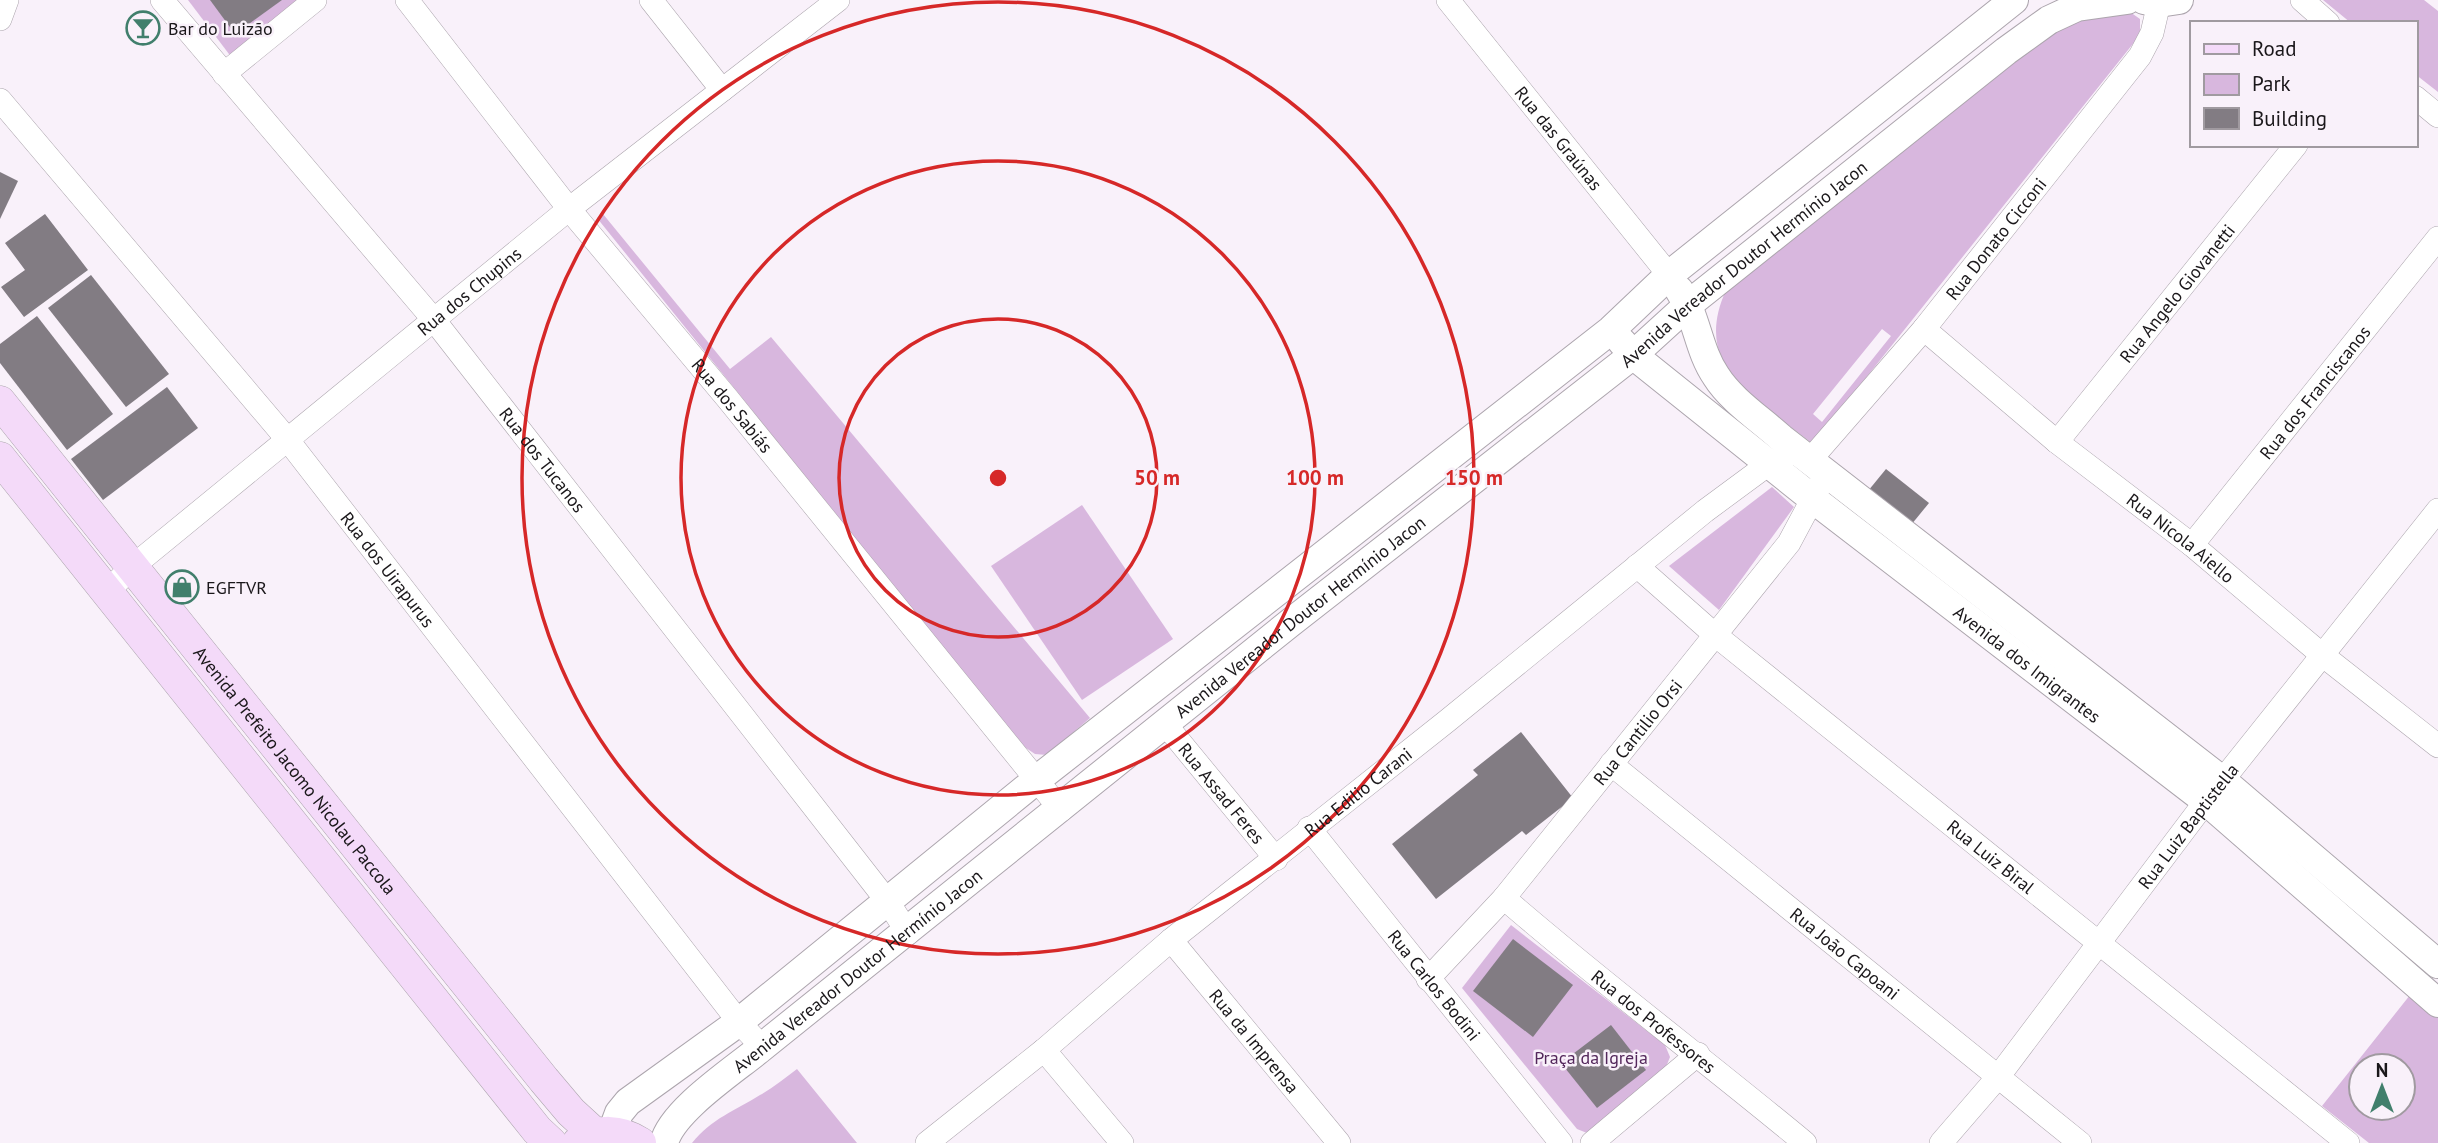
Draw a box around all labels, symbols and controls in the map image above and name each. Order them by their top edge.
bar icon: Bar do Luizão [124,9,162,47]
place label: Bar do Luizão [168,17,273,40]
legend [2190,21,2417,147]
text: Road [2252,35,2296,62]
text: Park [2252,70,2291,97]
street label: Rua das Graúnas [1510,81,1608,195]
text: Building [2252,105,2327,132]
street label: Avenida Vereador Doutor Hermínio Jacon [1616,155,1872,372]
street label: Rua Donato Cicconi [1940,173,2051,304]
street label: Rua Angelo Giovanetti [2114,219,2239,367]
street label: Rua dos Chupins [412,242,526,340]
street label: Rua dos Franciscanos [2254,321,2375,463]
street label: Rua dos Sabiás [687,353,778,457]
street label: Rua dos Tucanos [495,402,591,517]
text: 50 m [1134,464,1180,491]
text: 100 m [1286,464,1344,491]
text: 150 m [1445,464,1503,491]
centre of rings [986,466,1010,490]
street label: Rua Nicola Aiello [2122,488,2239,588]
street label: Rua dos Uirapurus [336,507,440,632]
street label: Avenida Vereador Doutor Hermínio Jacon [1170,510,1430,723]
shop icon: EGFTVR [163,568,201,606]
place label: EGFTVR [206,576,267,599]
street label: Avenida dos Imigrantes [1949,600,2106,728]
street label: Avenida Prefeito Jacomo Nicolau Paccola [189,641,402,899]
street label: Rua Cantilio Orsi [1588,674,1687,789]
street label: Rua Assad Feres [1174,738,1270,848]
street label: Rua Edilio Carani [1299,742,1416,842]
street label: Rua Luiz Baptistella [2133,758,2243,893]
street label: Rua Luiz Biral [1943,814,2040,899]
street label: Avenida Vereador Doutor Hermínio Jacon [728,864,986,1077]
street label: Rua João Capoani [1786,902,1905,1004]
street label: Rua Carlos Bodini [1383,925,1486,1045]
street label: Rua dos Professores [1587,964,1721,1078]
street label: Rua da Imprensa [1205,984,1304,1098]
park label: Praça da Igreja [1534,1046,1648,1069]
north arrow [2347,1052,2417,1122]
text: N [2376,1058,2388,1082]

